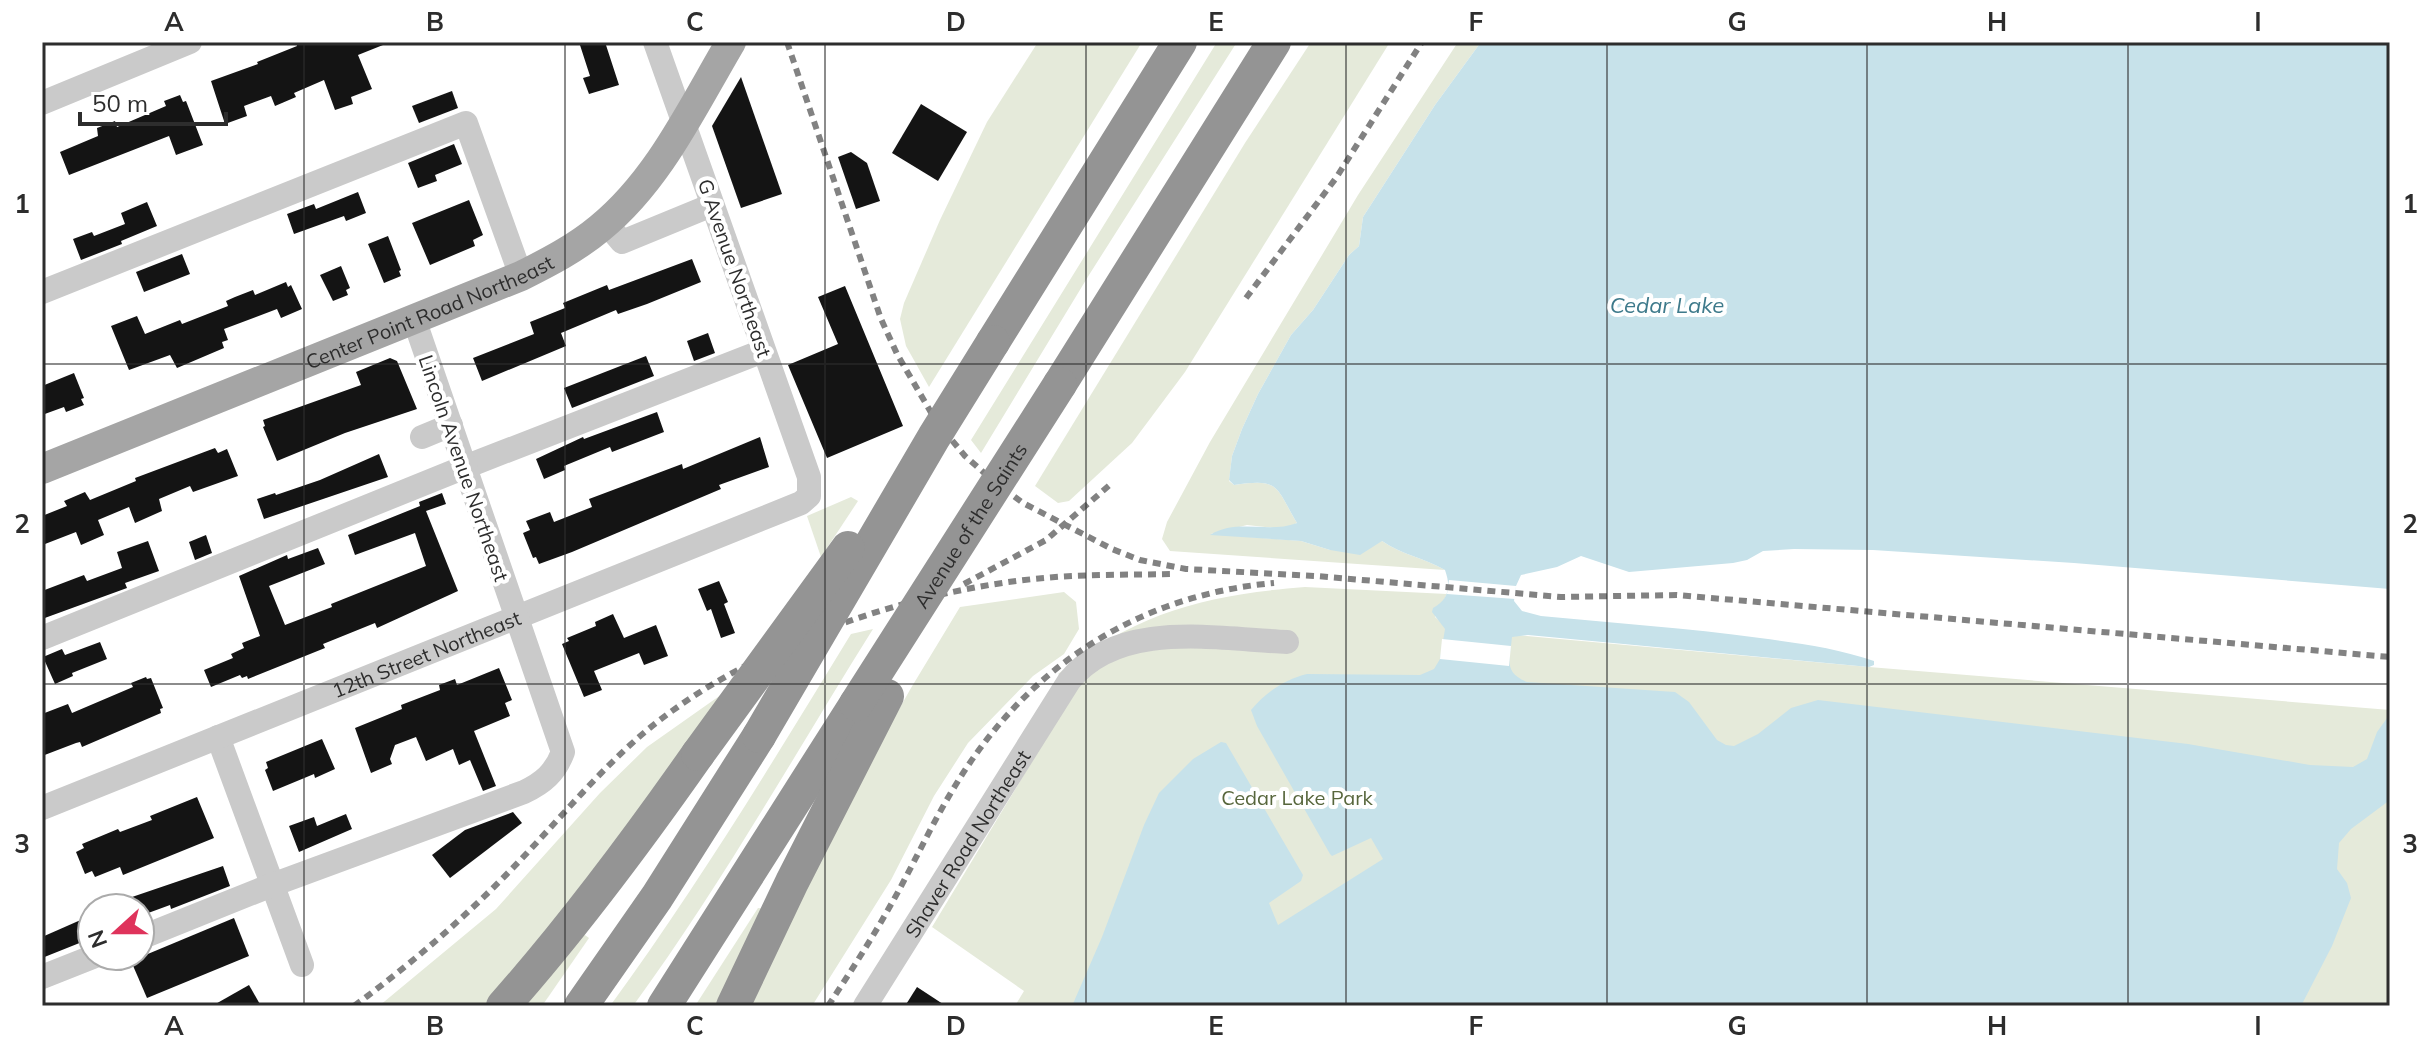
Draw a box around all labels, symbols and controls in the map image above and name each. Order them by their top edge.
text: A [164,5,184,38]
text: B [426,5,444,38]
text: C [686,5,704,38]
text: D [946,5,966,38]
text: E [1208,5,1224,38]
text: F [1469,5,1484,38]
text: G [1727,5,1747,38]
text: H [1987,5,2007,38]
text: I [2254,5,2262,38]
scale bar [80,76,226,126]
text: 50 m [92,88,148,118]
street label: G Avenue Northeast [693,175,777,361]
text: 1 [14,187,30,220]
text: 1 [2402,187,2418,220]
street label: Center Point Road Northeast [302,249,558,374]
water label: Cedar Lake [1610,291,1724,319]
street label: Lincoln Avenue Northeast [413,352,515,584]
street label: Avenue of the Saints [908,438,1032,612]
text: 2 [14,507,30,540]
text: 2 [2402,507,2418,540]
street label: 12th Street Northeast [328,605,524,703]
street label: Shaver Road Northeast [899,745,1035,942]
park label: Cedar Lake Park [1221,785,1373,810]
text: 3 [14,827,30,860]
text: 3 [2402,827,2418,860]
north arrow [76,892,156,972]
text: N [81,926,113,952]
text: A [164,1009,184,1042]
text: B [426,1009,444,1042]
text: C [686,1009,704,1042]
text: D [946,1009,966,1042]
text: E [1208,1009,1224,1042]
text: F [1469,1009,1484,1042]
text: G [1727,1009,1747,1042]
text: H [1987,1009,2007,1042]
text: I [2254,1009,2262,1042]

